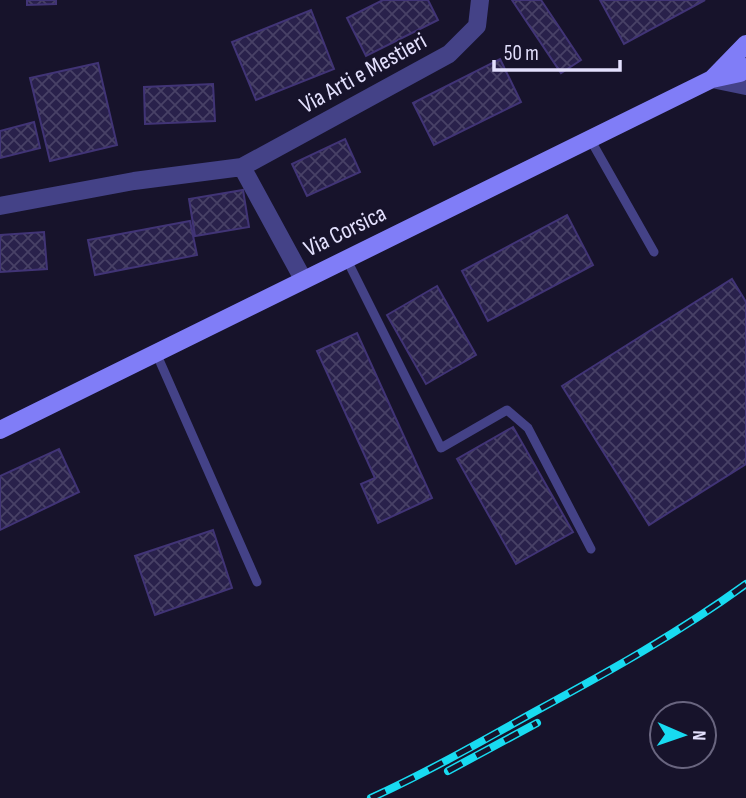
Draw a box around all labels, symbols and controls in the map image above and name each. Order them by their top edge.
street label: Via Arti e Mestieri [294,26,432,120]
scale bar [494,28,620,72]
text: 50 m [504,41,539,66]
street label: Via Corsica [299,199,391,263]
north arrow [648,700,718,770]
text: N [687,730,710,741]

